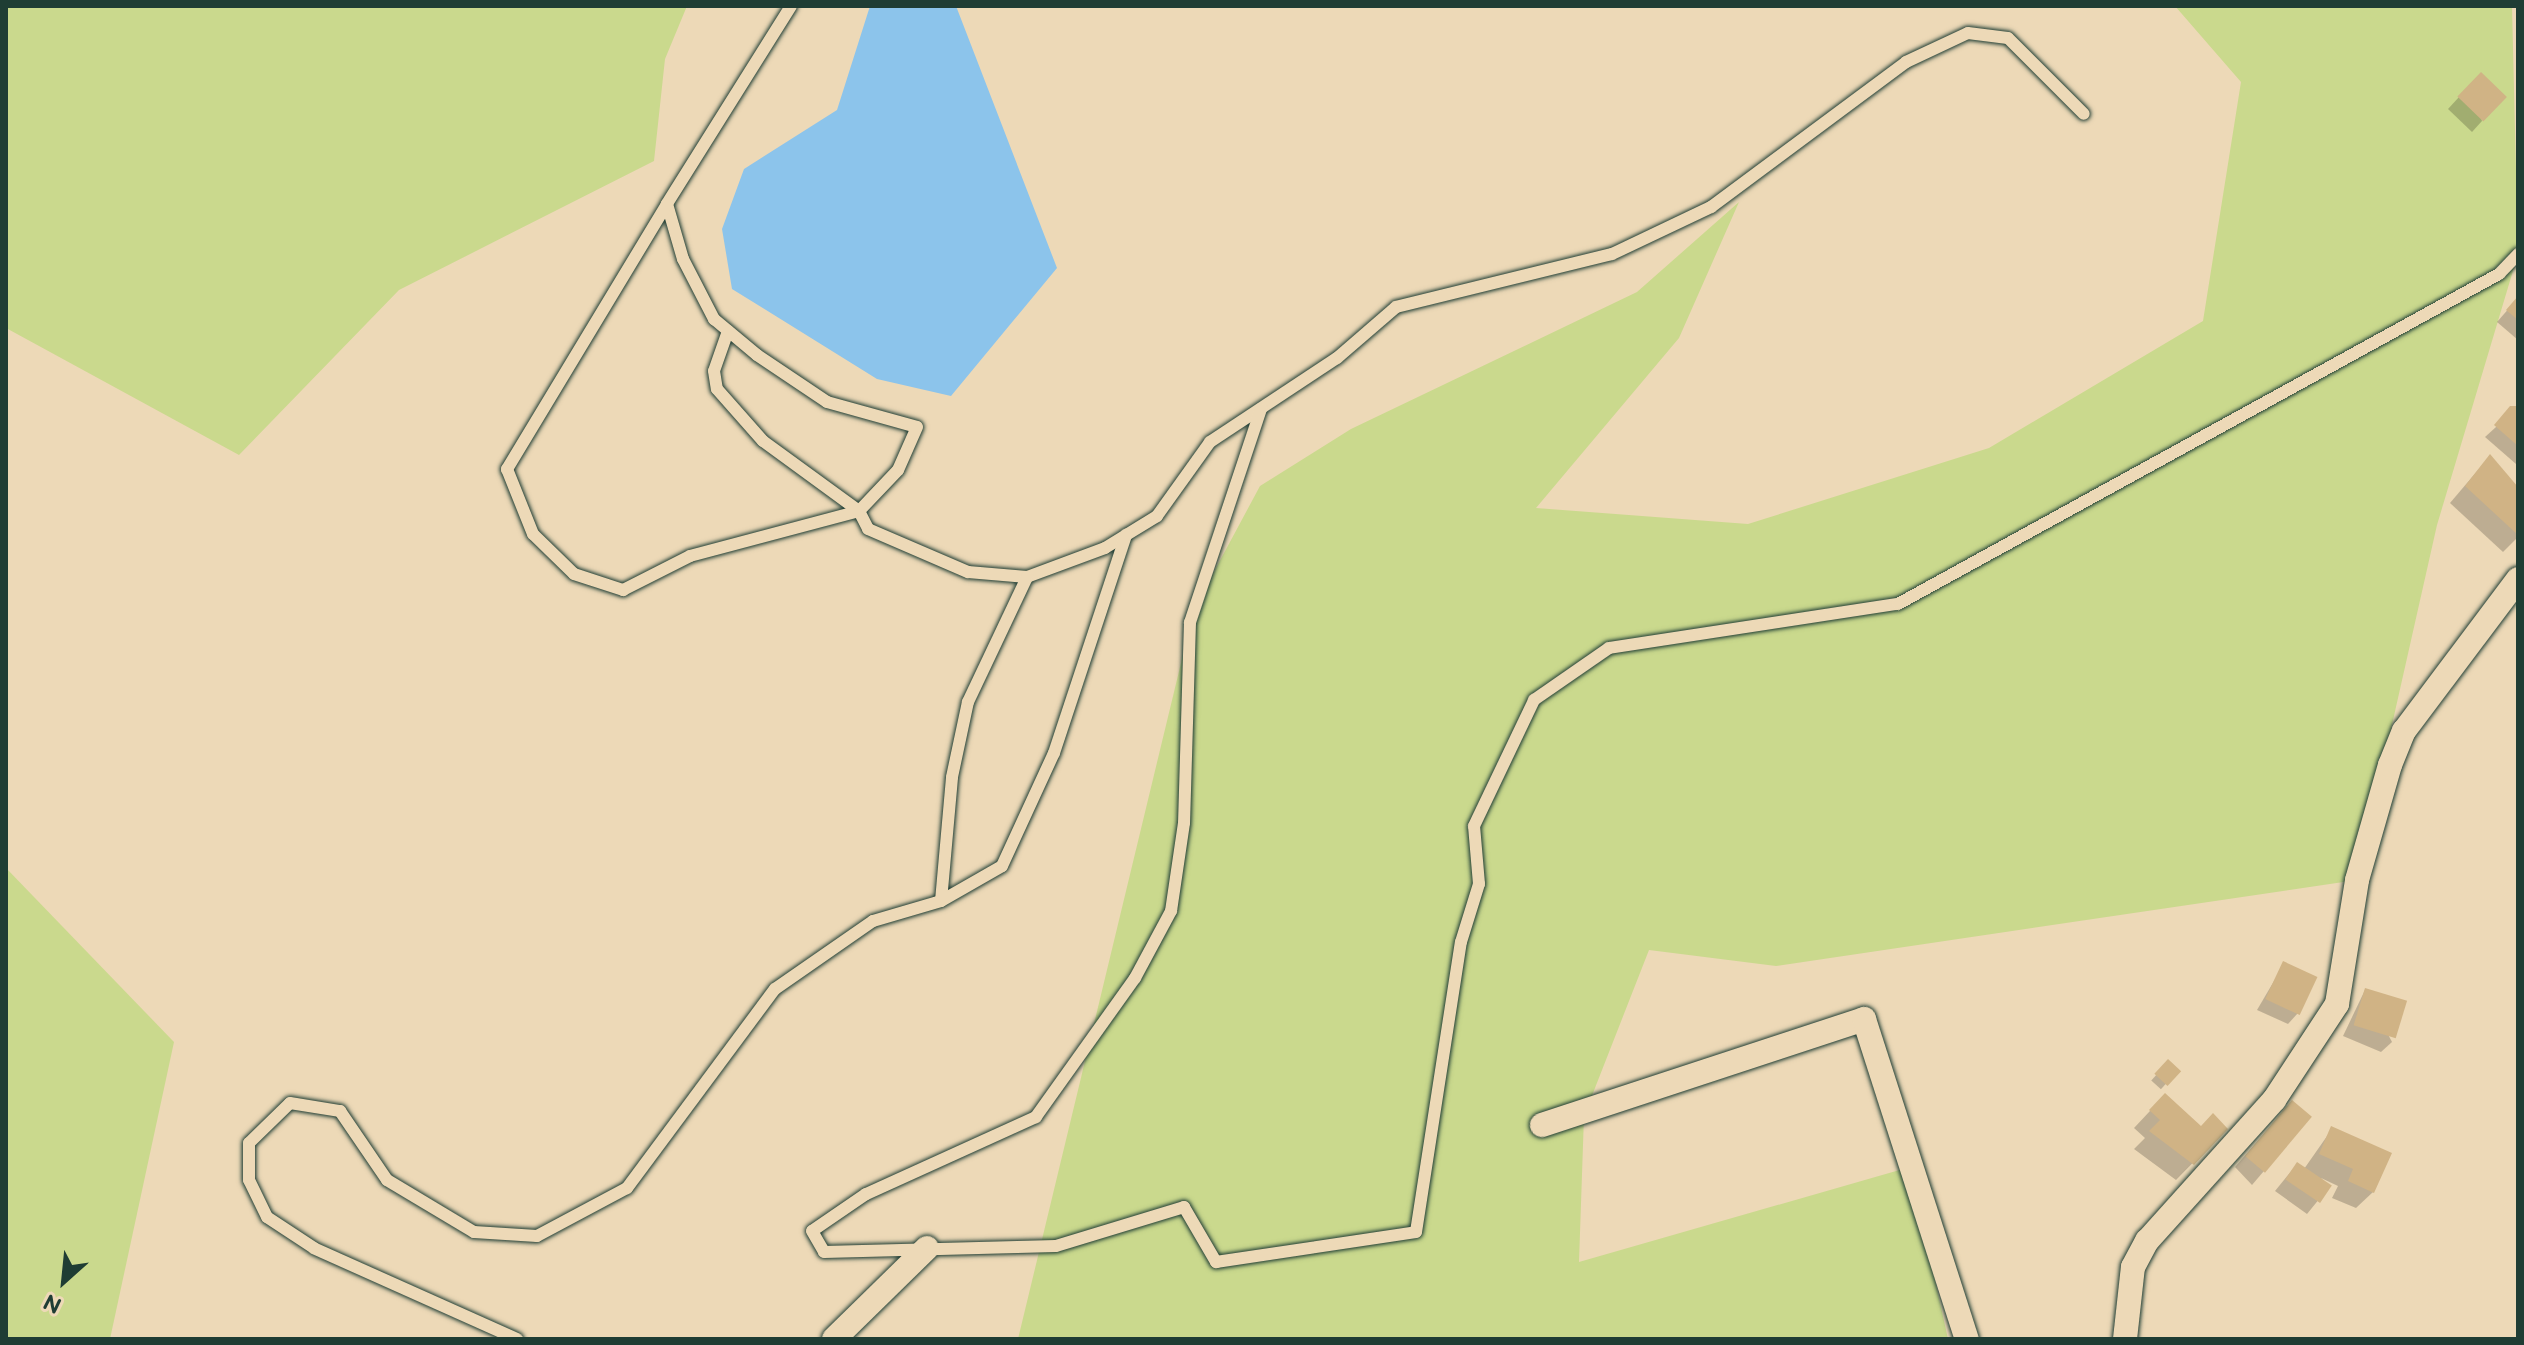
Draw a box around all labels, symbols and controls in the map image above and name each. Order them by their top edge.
north arrow [24,1241,104,1321]
text: N [39,1287,66,1319]

